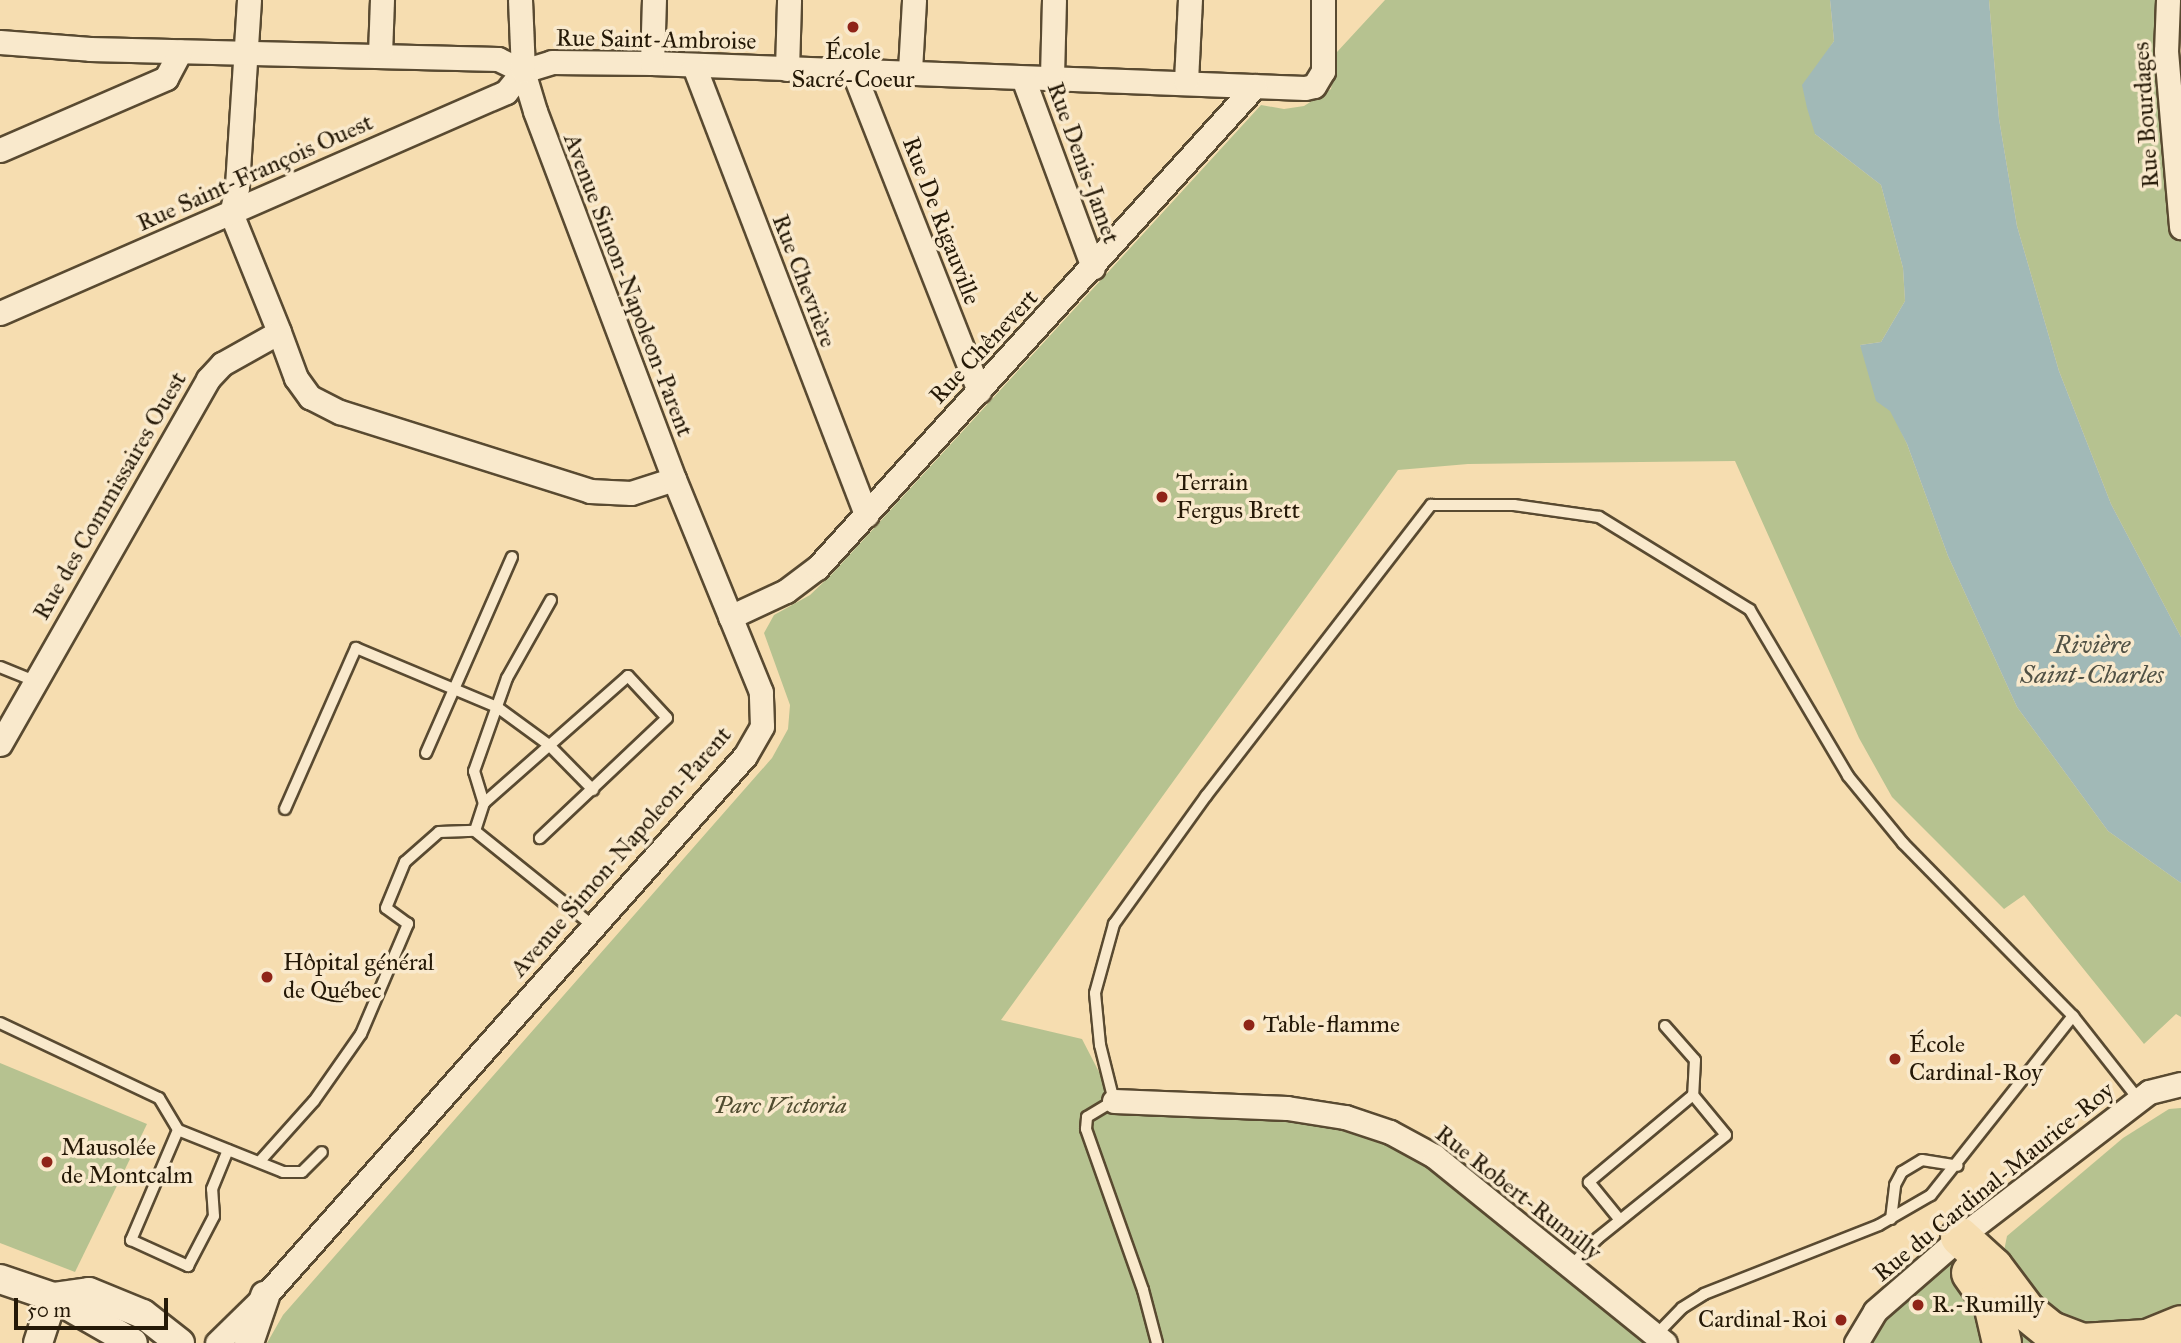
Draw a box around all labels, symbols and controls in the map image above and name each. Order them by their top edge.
marker: École Sacré-Coeur [845,19,861,35]
street label: Rue Saint-Ambroise [555,24,757,56]
place label: École Sacré-Coeur [791,38,915,94]
street label: Rue Bourdages [2127,41,2165,189]
street label: Rue Denis-Jamet [1040,78,1126,248]
street label: Rue Saint-François Ouest [133,108,377,238]
street label: Avenue Simon-Napoleon-Parent [557,129,699,441]
street label: Rue De Rigauville [896,133,986,309]
street label: Rue Chevrière [765,210,843,352]
street label: Rue Chênevert [924,284,1044,410]
street label: Rue des Commissaires Ouest [27,367,193,625]
place label: Terrain Fergus Brett [1176,469,1300,525]
marker: Terrain Fergus Brett [1154,489,1170,505]
water label: Rivière Saint-Charles [2020,629,2164,690]
street label: Avenue Simon-Napoleon-Parent [504,721,738,983]
place label: Hôpital général de Québec [283,949,434,1005]
marker: Hôpital général de Québec [257,967,277,987]
place label: Table-flamme [1263,1011,1400,1039]
marker: Table-flamme [1241,1017,1257,1033]
place label: École Cardinal-Roy [1909,1031,2042,1087]
marker: École Cardinal-Roy [1887,1051,1903,1067]
street label: Rue du Cardinal-Maurice-Roy [1868,1076,2120,1288]
park label: Parc Victoria [713,1092,847,1120]
street label: Rue Robert-Rumilly [1429,1119,1607,1267]
place label: Mausolée de Montcalm [61,1134,193,1190]
marker: Mausolée de Montcalm [39,1154,55,1170]
scale bar [18,1284,172,1328]
place label: R.-Rumilly [1932,1291,2044,1319]
text: 50 m [27,1297,71,1323]
marker: R.-Rumilly [1910,1297,1926,1313]
place label: Cardinal-Roi [1698,1306,1827,1334]
marker: Cardinal-Roi [1833,1312,1849,1328]

